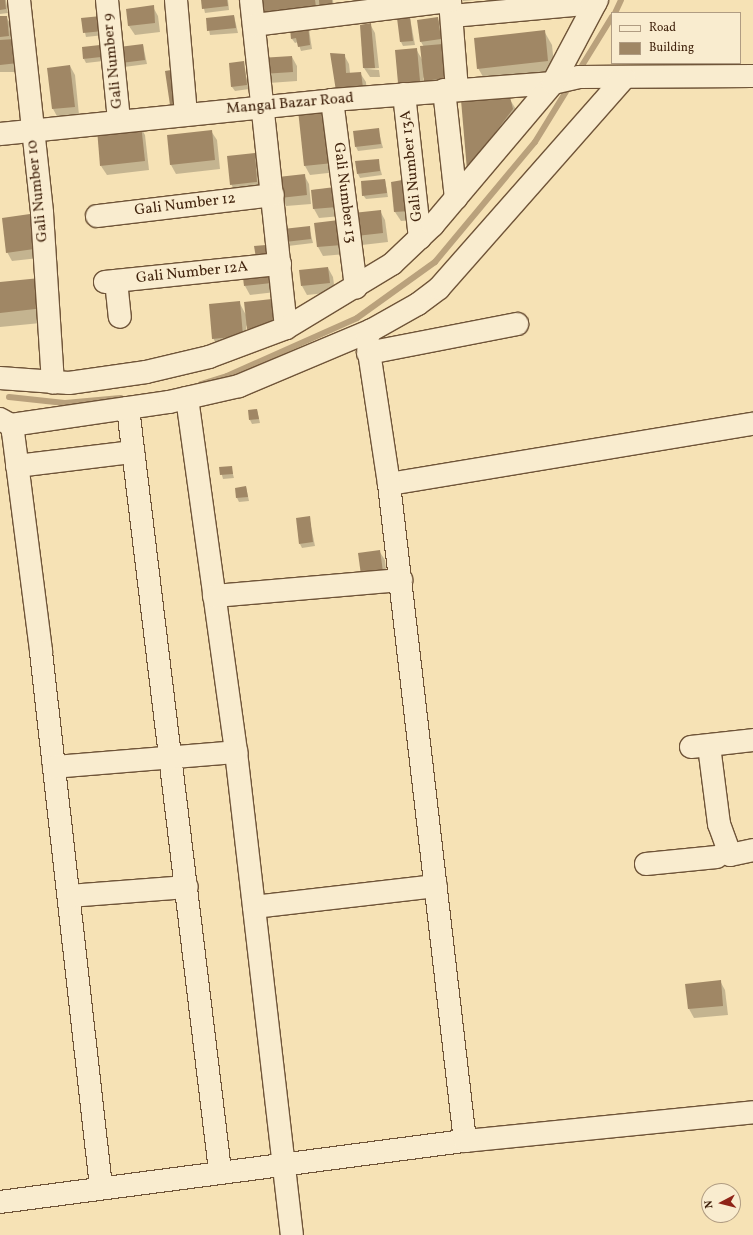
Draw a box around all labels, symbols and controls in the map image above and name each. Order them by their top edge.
street label: Gali Number 9 [99,12,127,110]
legend [611,12,741,64]
text: Road [649,20,676,36]
text: Building [649,40,694,56]
street label: Mangal Bazar Road [225,89,355,119]
street label: Gali Number 13A [397,109,427,223]
street label: Gali Number 10 [24,139,52,243]
street label: Gali Number 13 [329,142,359,244]
street label: Gali Number 12 [133,190,237,220]
street label: Gali Number 12A [135,258,249,288]
north arrow [701,1183,741,1223]
text: N [702,1200,718,1209]

